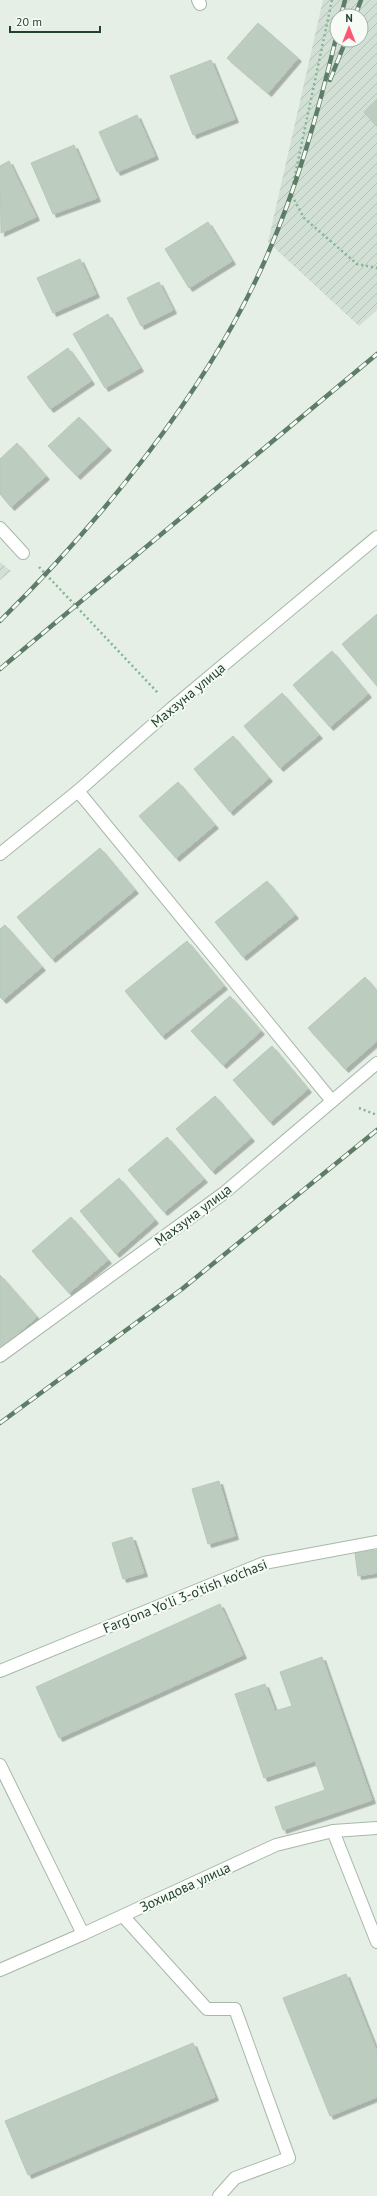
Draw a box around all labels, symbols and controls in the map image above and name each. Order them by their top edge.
scale bar [10,8,100,34]
north arrow [329,8,369,48]
text: N [345,11,353,25]
text: 20 m [16,14,42,29]
street label: Махзуна улица [147,659,229,731]
street label: Махзуна улица [151,1180,235,1250]
street label: Farg'ona Yo'li 3-o'tish ko'chasi [100,1555,270,1637]
street label: Зохидова улица [137,1858,233,1916]

